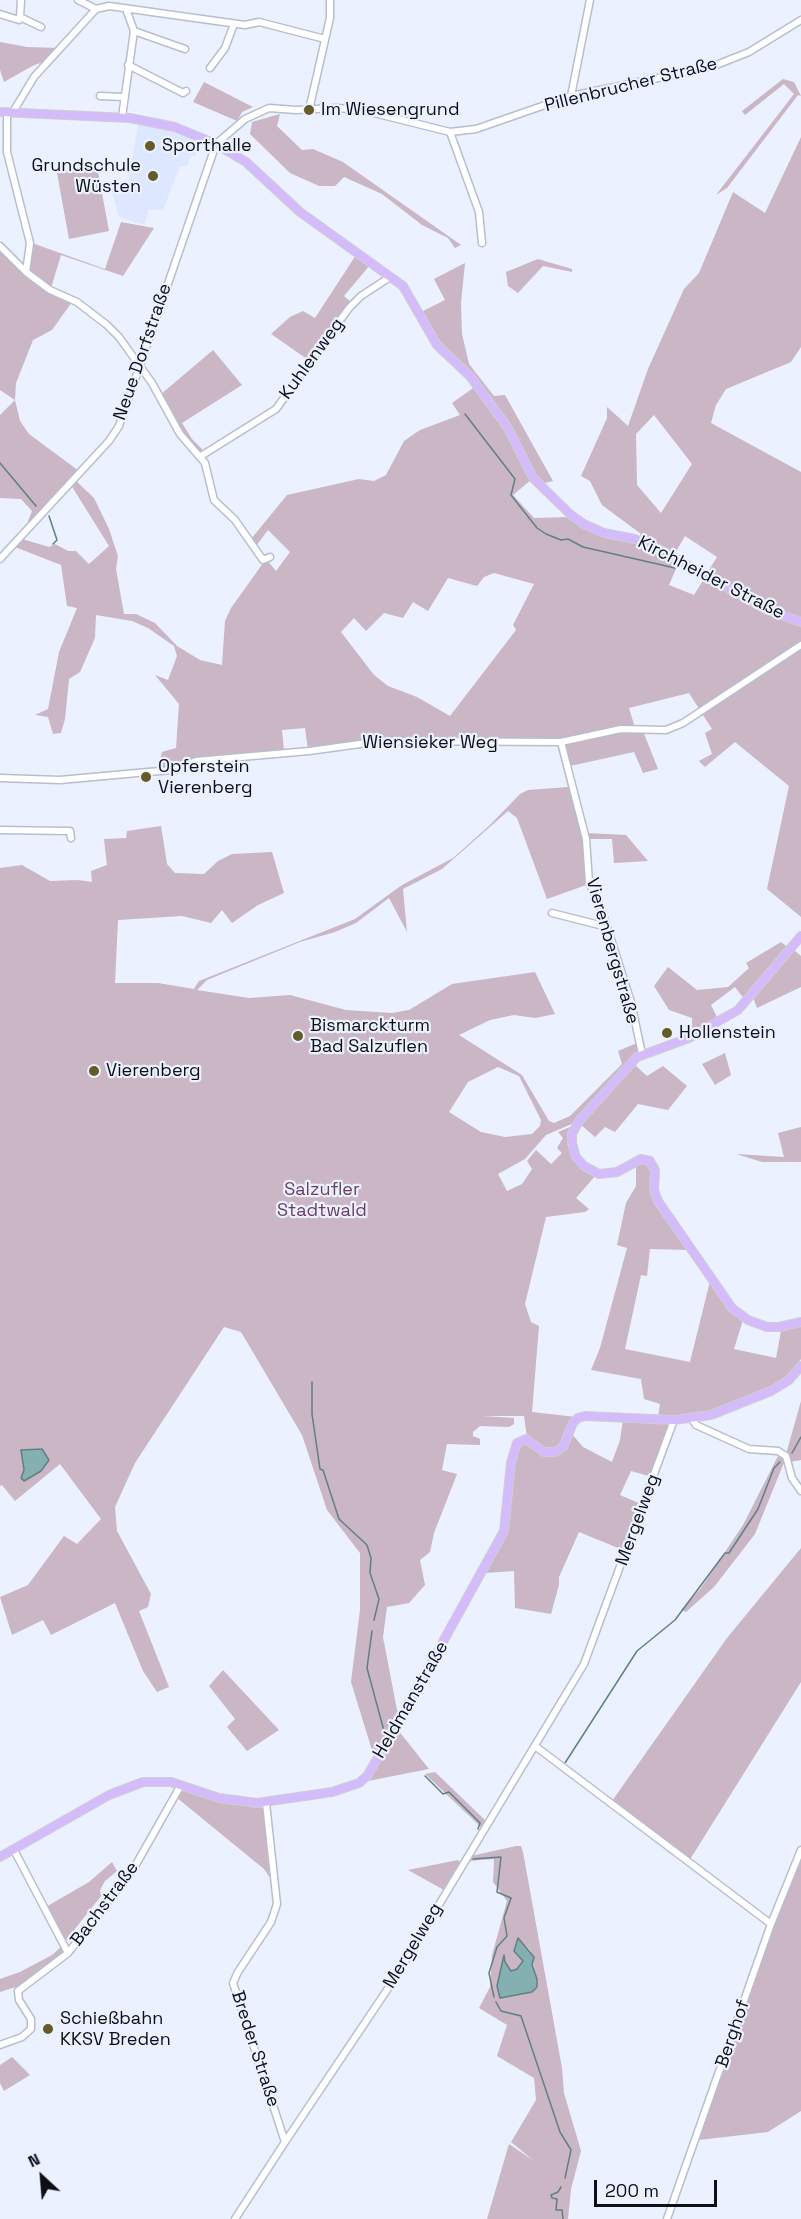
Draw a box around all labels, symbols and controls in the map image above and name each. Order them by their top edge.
street label: Pillenbrucher Straße [542,53,720,117]
place label: Im Wiesengrund [321,99,459,121]
marker: Im Wiesengrund [302,103,316,117]
place label: Sporthalle [162,135,252,157]
marker: Sporthalle [143,139,157,153]
place label: Grundschule Wüsten [31,155,141,198]
marker: Grundschule Wüsten [146,169,160,183]
street label: Neue Dorfstraße [110,281,176,423]
street label: Kuhlenweg [275,314,349,404]
street label: Kirchheider Straße [634,532,788,624]
street label: Wiensieker Weg [362,732,498,754]
place label: Opferstein Vierenberg [158,756,253,798]
marker: Opferstein Vierenberg [139,770,153,784]
street label: Vierenbergstraße [581,875,643,1027]
place label: Bismarckturm Bad Salzuflen [310,1015,430,1058]
place label: Hollenstein [679,1022,776,1044]
marker: Hollenstein [660,1026,674,1040]
marker: Bismarckturm Bad Salzuflen [291,1029,305,1043]
place label: Vierenberg [106,1060,201,1082]
marker: Vierenberg [87,1064,101,1078]
park label: Salzufler Stadtwald [277,1179,367,1222]
street label: Mergelweg [611,1471,665,1569]
street label: Heldmanstraße [369,1638,453,1762]
street label: Bachstraße [66,1858,144,1950]
street label: Mergelweg [379,1899,447,1993]
street label: Breder Straße [226,1988,284,2110]
street label: Berghof [711,1997,755,2071]
place label: Schießbahn KKSV Breden [60,2008,171,2050]
marker: Schießbahn KKSV Breden [41,2022,55,2036]
north arrow [12,2147,72,2207]
text: N [24,2149,43,2172]
scale bar [597,2168,720,2206]
text: 200 m [605,2179,659,2202]

